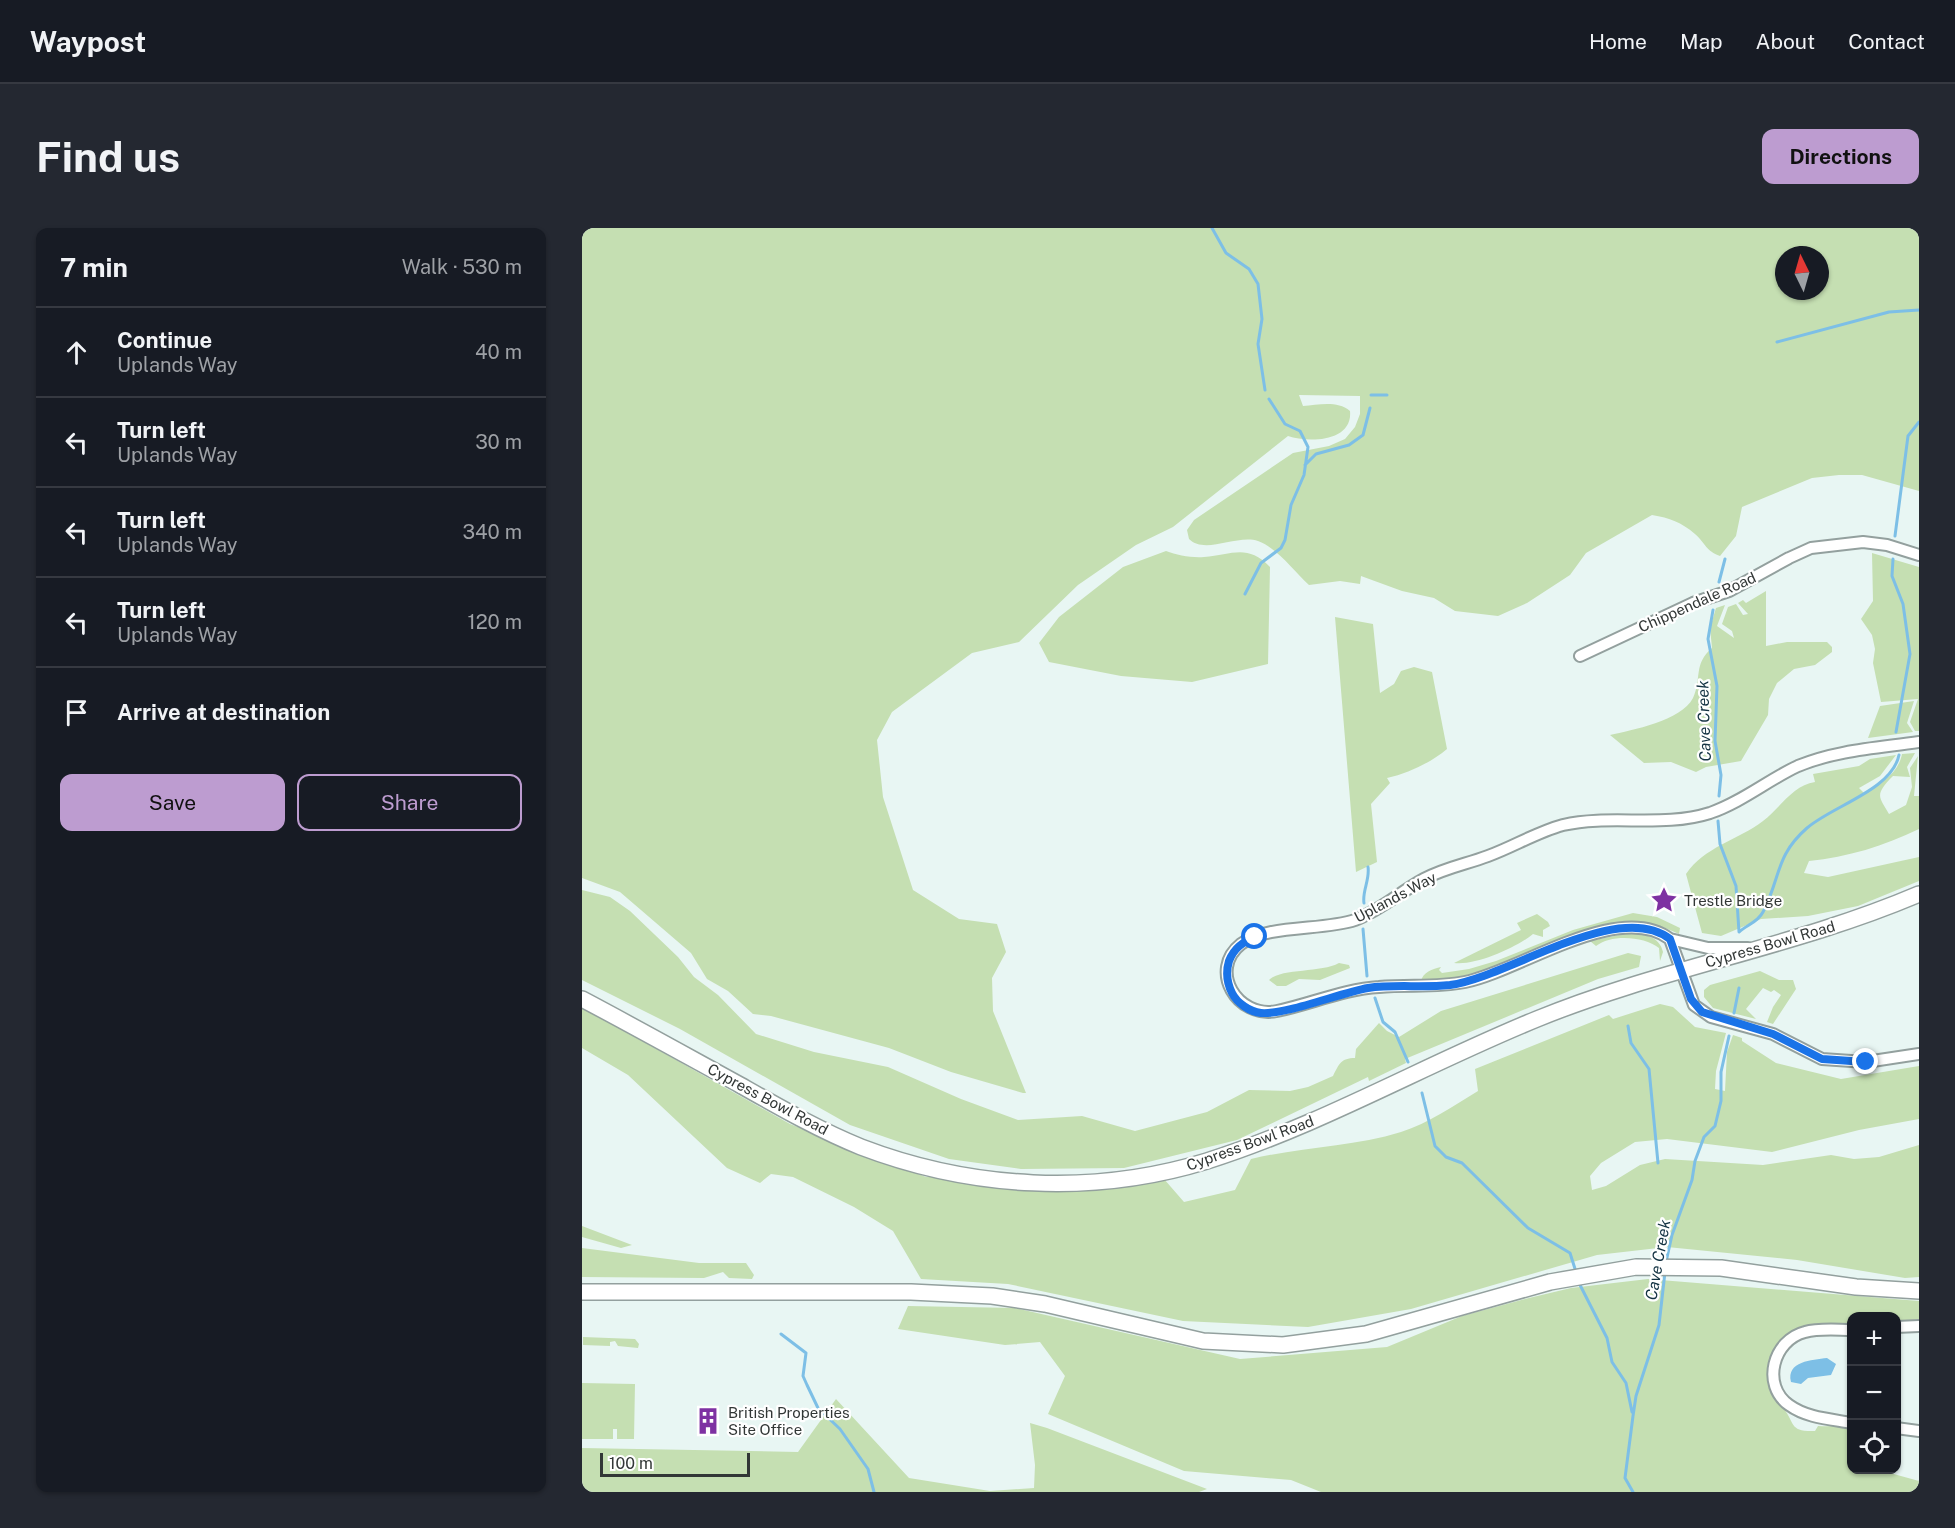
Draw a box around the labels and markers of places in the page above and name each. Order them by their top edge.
place icon: Trestle Bridge [1649,885,1679,915]
place label: Trestle Bridge [1684,892,1782,909]
place label: British Properties Site Office [728,1404,850,1438]
building icon: British Properties Site Office [693,1406,723,1436]

